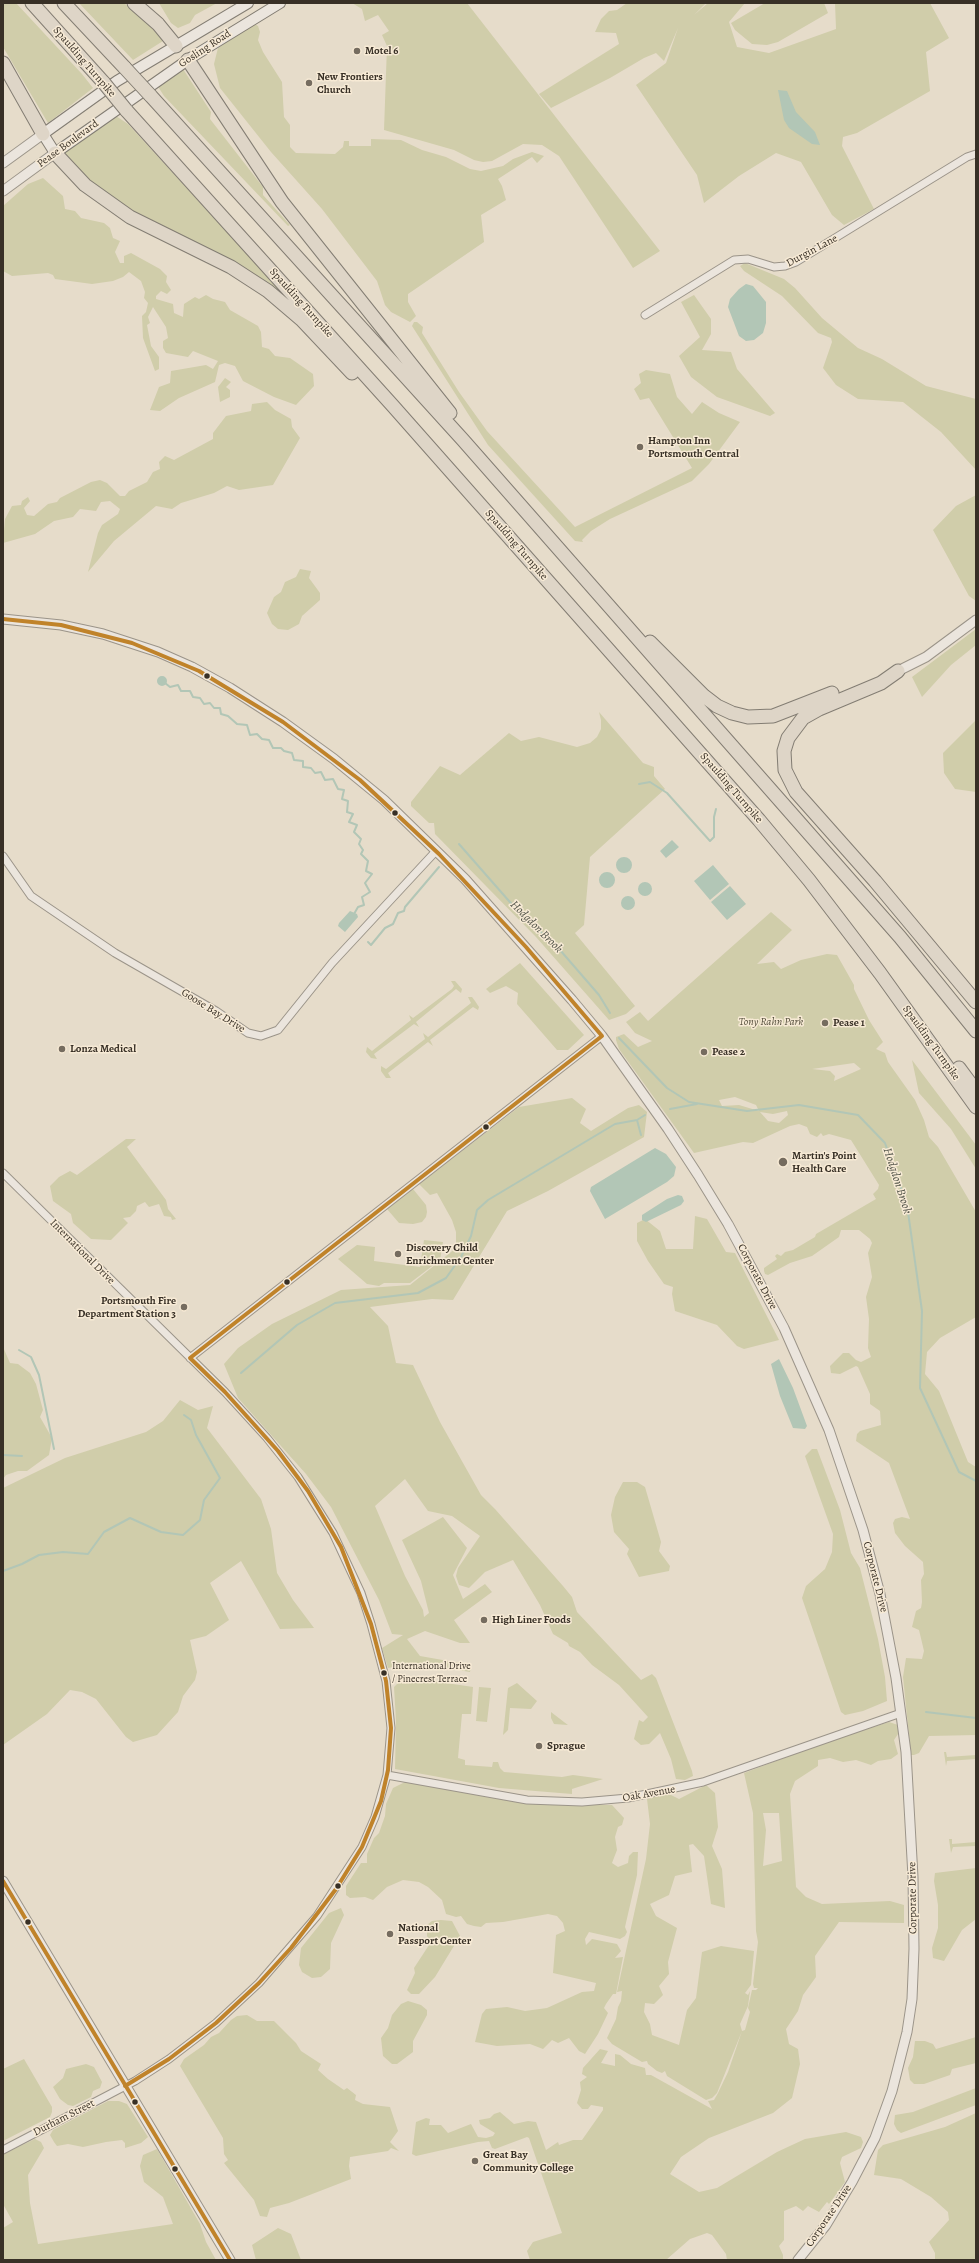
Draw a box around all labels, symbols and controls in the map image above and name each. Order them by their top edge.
street label: Spaulding Turnpike [50,24,118,100]
street label: Gosling Road [176,27,234,71]
place label: Motel 6 [365,44,398,58]
marker: Motel 6 [352,46,362,56]
place label: New Frontiers Church [317,70,383,96]
marker: New Frontiers Church [304,78,314,88]
street label: Pease Boulevard [35,117,101,171]
street label: Durgin Lane [784,232,840,270]
street label: Spaulding Turnpike [266,265,336,341]
place label: Hampton Inn Portsmouth Central [648,434,739,460]
marker: Hampton Inn Portsmouth Central [635,442,645,452]
street label: Spaulding Turnpike [482,507,550,583]
unlabelled marker [202,671,212,681]
street label: Spaulding Turnpike [697,750,765,826]
unlabelled marker [390,808,400,818]
water label: Hodgdon Brook [507,898,565,956]
street label: Goose Bay Drive [179,986,247,1036]
street label: Spaulding Turnpike [899,1003,963,1083]
park label: Tony Rahn Park [739,1015,803,1029]
place label: Pease 1 [833,1016,865,1030]
marker: Pease 1 [820,1018,830,1028]
place label: Lonza Medical [70,1042,136,1056]
marker: Lonza Medical [57,1044,67,1054]
place label: Pease 2 [712,1045,745,1059]
marker: Pease 2 [699,1047,709,1057]
unlabelled marker [481,1122,491,1132]
water label: Hodgdon Brook [880,1146,914,1216]
place label: Martin's Point Health Care [792,1149,856,1175]
marker: Martin's Point Health Care [777,1156,789,1168]
street label: International Drive [47,1217,117,1287]
place label: Discovery Child Enrichment Center [406,1241,494,1267]
street label: Corporate Drive [734,1242,780,1312]
marker: Discovery Child Enrichment Center [393,1249,403,1259]
unlabelled marker [282,1277,292,1287]
place label: Portsmouth Fire Department Station 3 [78,1294,176,1320]
marker: Portsmouth Fire Department Station 3 [179,1302,189,1312]
street label: Corporate Drive [860,1540,890,1614]
place label: High Liner Foods [492,1613,571,1627]
marker: High Liner Foods [479,1615,489,1625]
place label: International Drive / Pinecrest Terrace [392,1661,471,1684]
marker: International Drive / Pinecrest Terrace [379,1668,389,1678]
place label: Sprague [547,1739,585,1753]
marker: Sprague [534,1741,544,1751]
street label: Oak Avenue [622,1783,676,1805]
street label: Corporate Drive [906,1862,920,1934]
unlabelled marker [333,1881,343,1891]
unlabelled marker [23,1917,33,1927]
place label: National Passport Center [398,1921,471,1947]
marker: National Passport Center [385,1929,395,1939]
street label: Durham Street [31,2097,97,2139]
unlabelled marker [130,2097,140,2107]
place label: Great Bay Community College [483,2148,573,2174]
marker: Great Bay Community College [470,2156,480,2166]
unlabelled marker [170,2164,180,2174]
street label: Corporate Drive [803,2182,855,2250]

